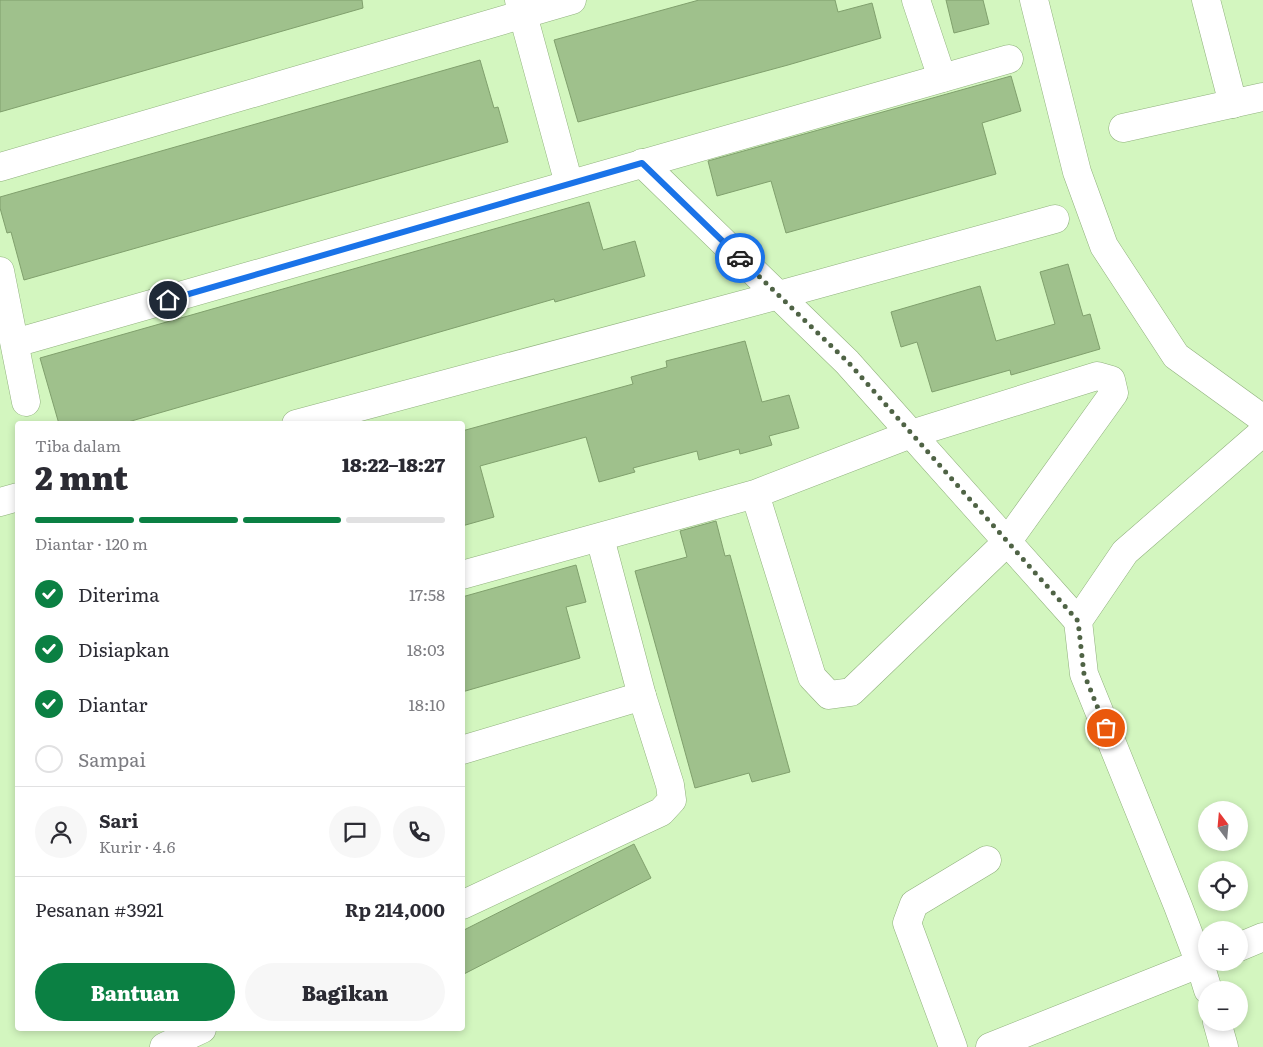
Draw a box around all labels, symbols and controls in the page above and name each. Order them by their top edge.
courier [715,233,765,283]
icon: car [726,244,754,272]
pin [147,279,189,321]
icon: home [154,286,182,314]
text: Tiba dalam [35,433,121,457]
text: 18:22–18:27 [342,450,445,478]
text: 2 mnt [35,452,128,500]
text: Diantar · 120 m [35,531,148,555]
icon: check [35,580,63,608]
text: Diterima [78,580,160,608]
text: 17:58 [409,582,445,606]
icon: check [35,635,63,663]
text: Disiapkan [78,635,169,663]
text: 18:03 [407,637,445,661]
icon: check [35,690,63,718]
text: Diantar [78,690,147,718]
text: 18:10 [409,692,445,716]
pin [1085,707,1127,749]
icon: bag [1092,714,1120,742]
text: Sampai [78,745,146,773]
north arrow [1198,801,1248,851]
map controls [1198,801,1248,1031]
button: person [35,806,87,858]
text: Sari [99,806,139,834]
button: chat [329,806,381,858]
button: phone [393,806,445,858]
text: Kurir · 4.6 [99,834,175,858]
button: locate [1198,861,1248,911]
text: Pesanan #3921 [35,895,164,923]
text: Rp 214,000 [345,895,445,923]
button: + [1198,921,1248,971]
button: Bantuan [35,963,235,1021]
button: Bagikan [245,963,445,1021]
button: − [1198,981,1248,1031]

